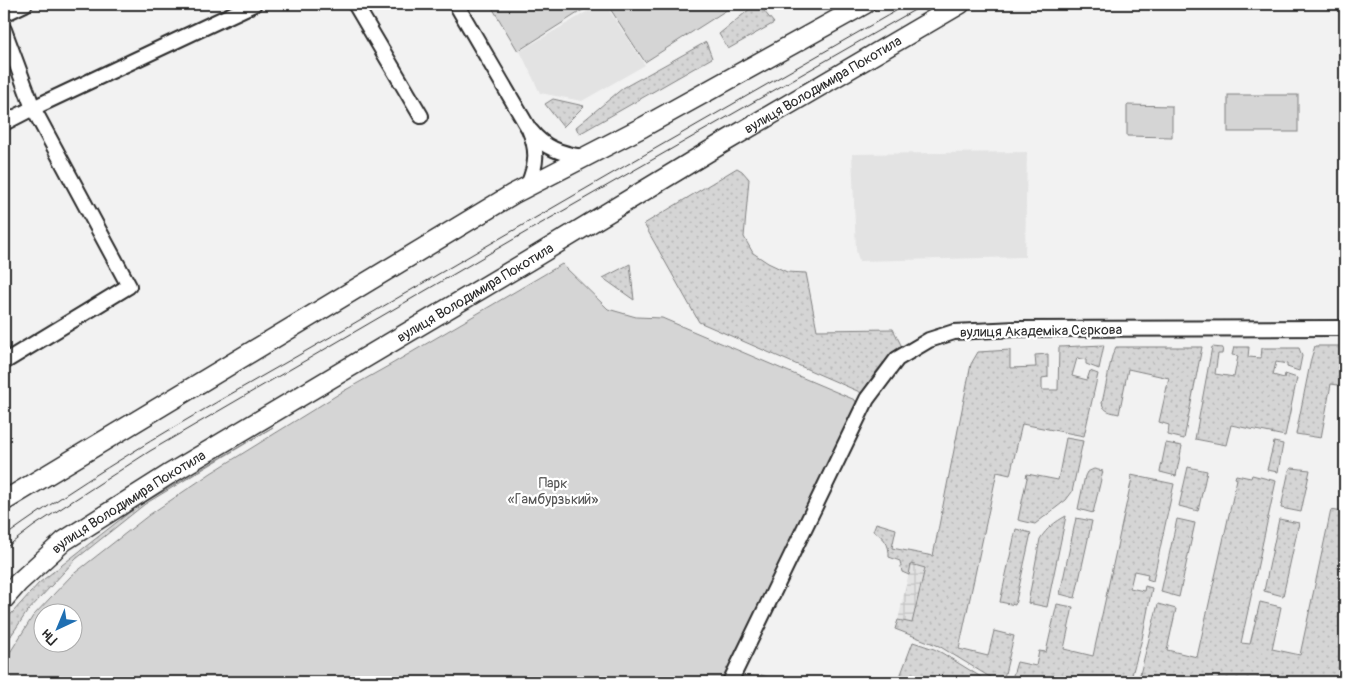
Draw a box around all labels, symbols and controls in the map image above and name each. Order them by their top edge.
street label: вулиця Володимира Покотила [741,32,904,137]
street label: вулиця Володимира Покотила [394,239,557,346]
street label: вулиця Академіка Сєркова [960,321,1122,341]
street label: вулиця Володимира Покотила [48,446,208,557]
park label: Парк «Гамбурзький» [508,475,598,508]
north arrow [32,604,82,654]
text: Пн [38,626,61,648]

